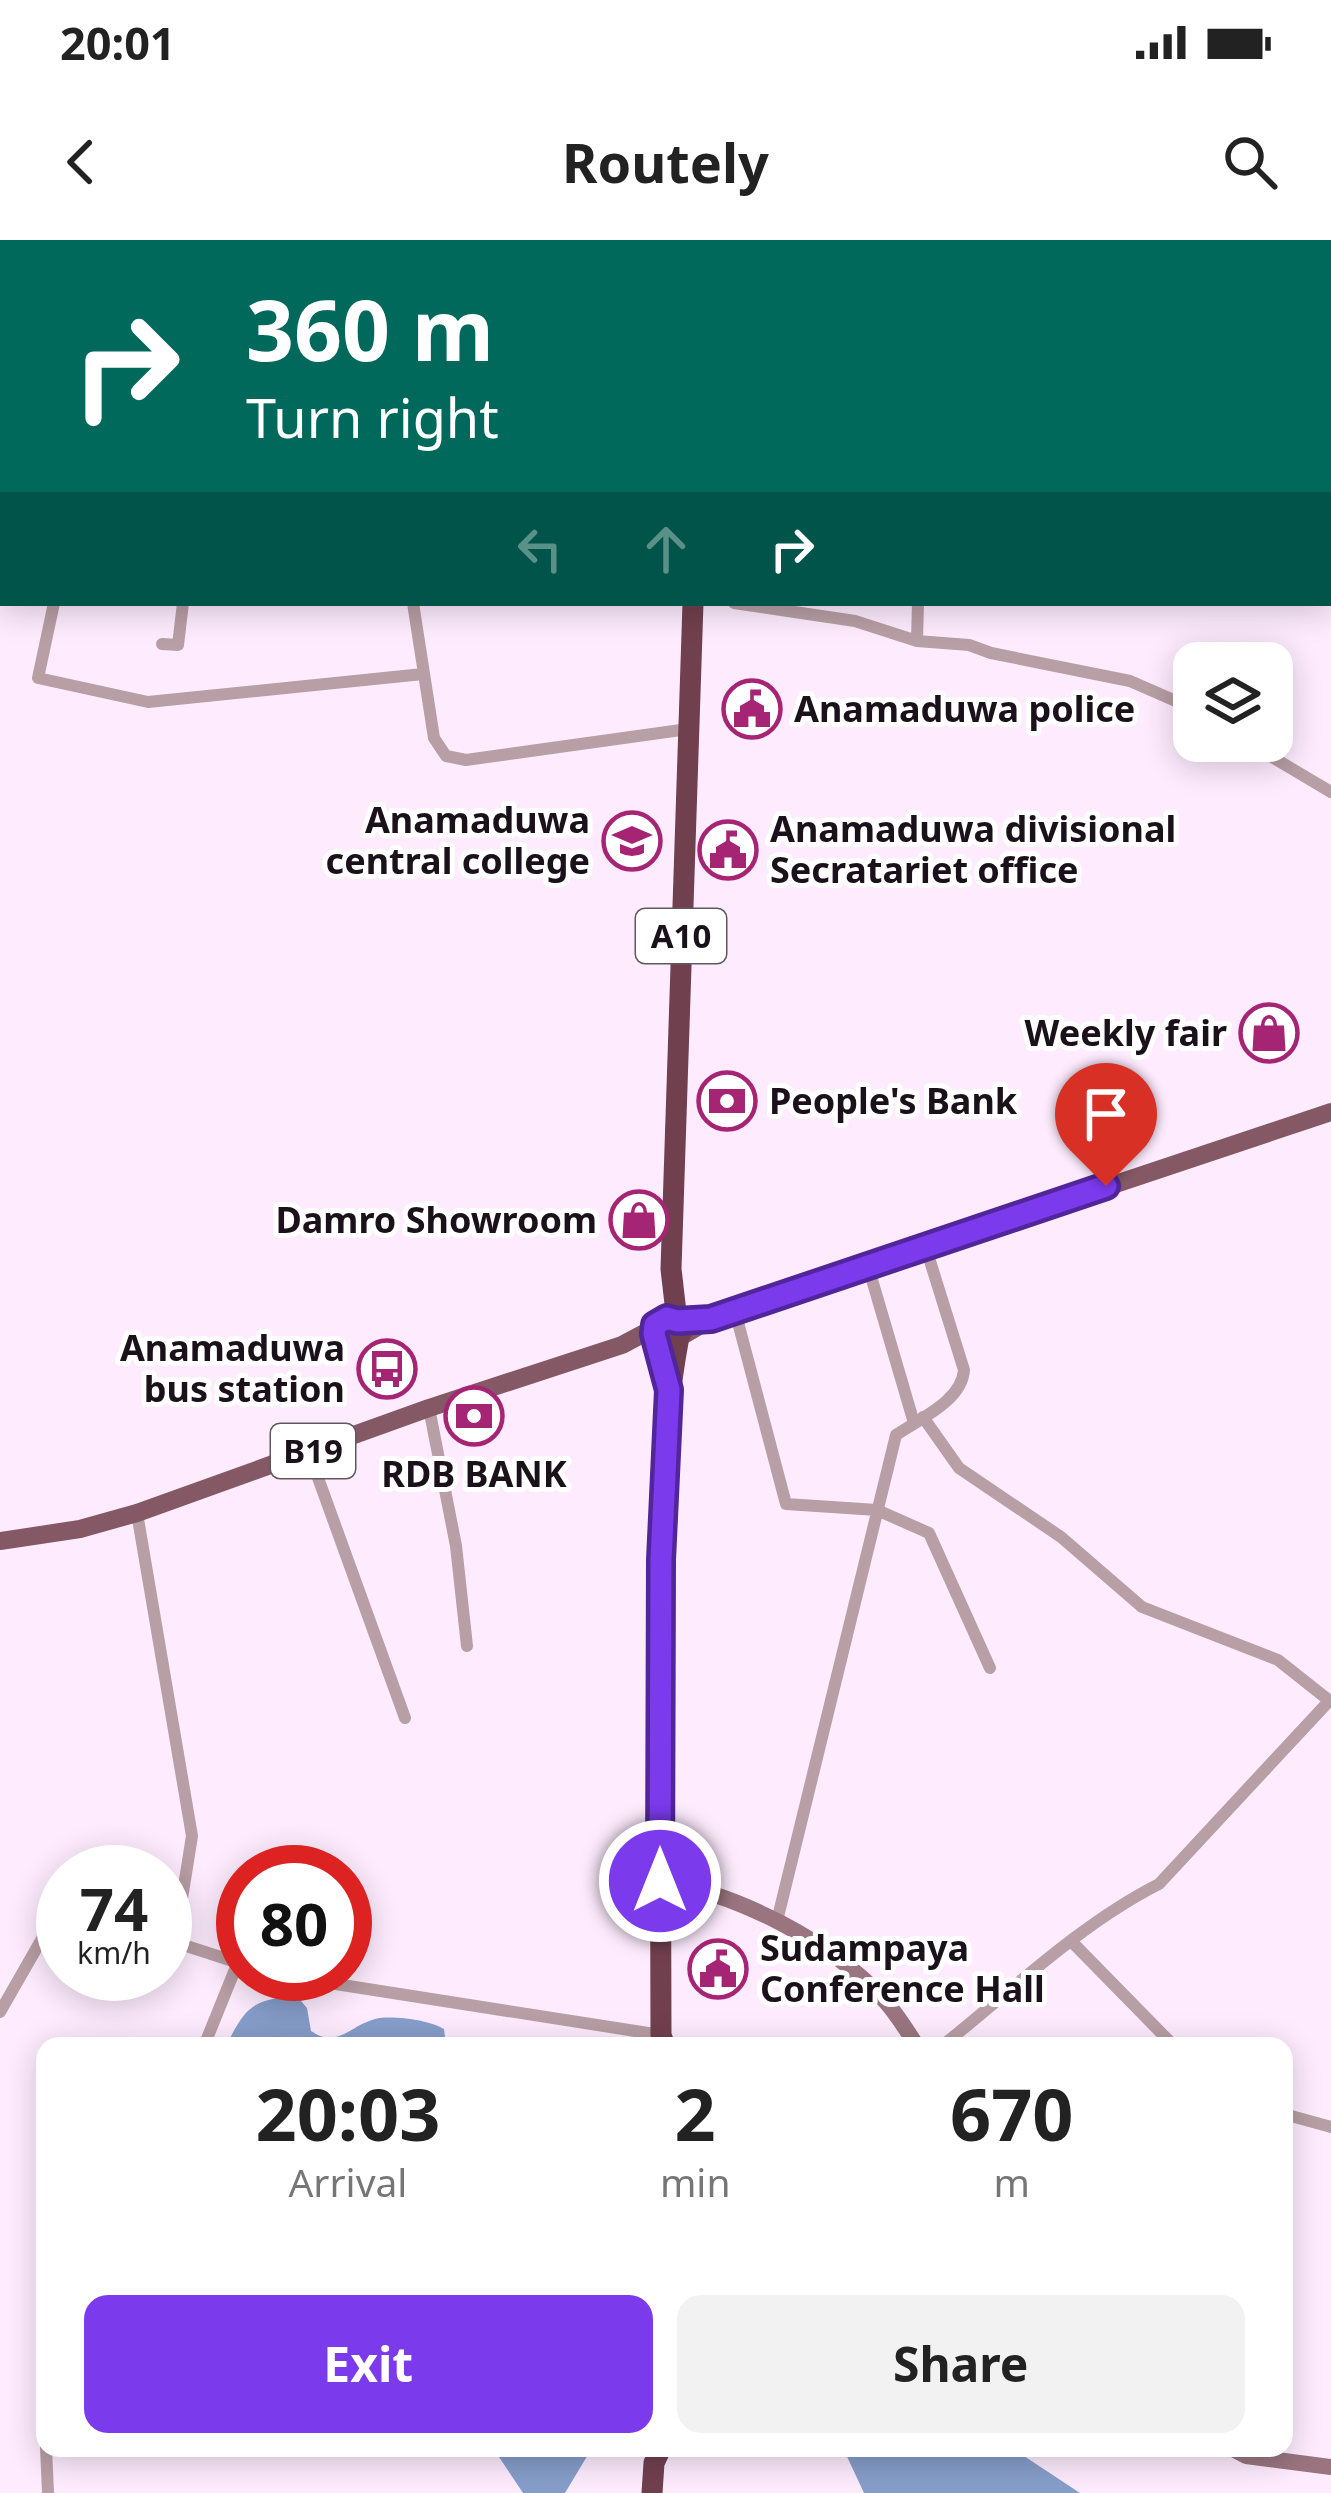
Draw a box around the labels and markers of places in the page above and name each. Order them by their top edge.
public building icon: Anamaduwa police [721,678,783,740]
place label: Anamaduwa police [794,684,1135,733]
place label: Anamaduwa central college [326,795,590,885]
place label: Anamaduwa divisional Secratariet office [770,804,1176,894]
school or university icon: Anamaduwa central college [601,810,663,872]
public building icon: Anamaduwa divisional Secratariet office [697,819,759,881]
shop icon: Weekly fair [1238,1002,1300,1064]
place label: Weekly fair [1025,1008,1227,1057]
pin [1055,1063,1157,1186]
bank icon: People's Bank [696,1070,758,1132]
place label: People's Bank [769,1076,1018,1125]
shop icon: Damro Showroom [608,1189,670,1251]
place label: Damro Showroom [275,1195,597,1244]
place label: Anamaduwa bus station [120,1323,345,1413]
bus stop icon: Anamaduwa bus station [356,1338,418,1400]
bank icon: RDB BANK [443,1385,505,1447]
place label: RDB BANK [381,1449,567,1498]
place label: Sudampaya Conference Hall [760,1923,1045,2013]
public building icon: Sudampaya Conference Hall [687,1938,749,2000]

